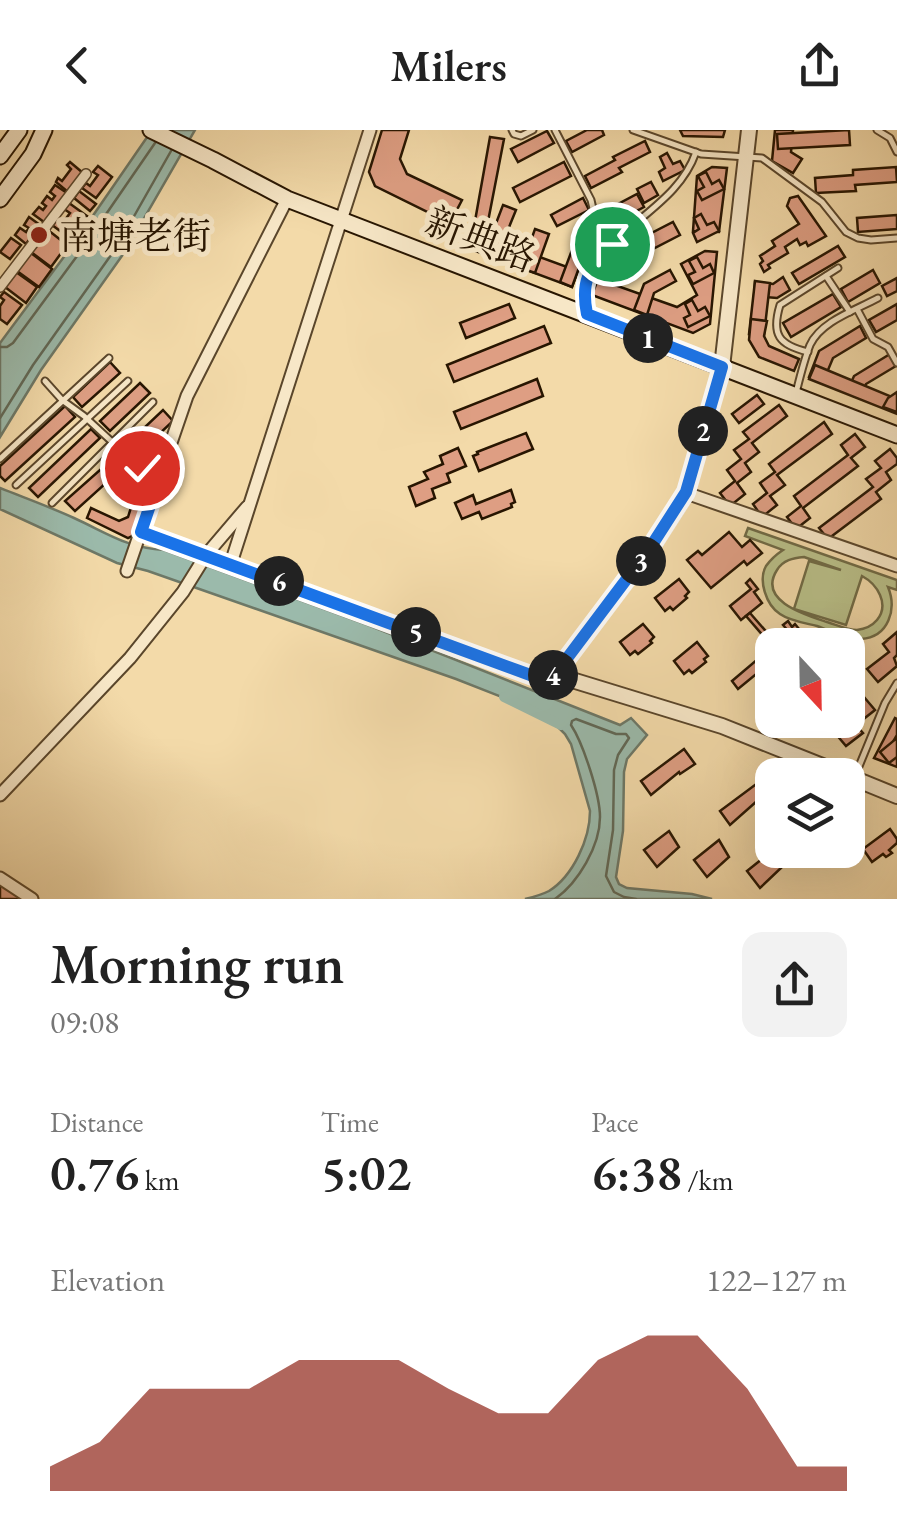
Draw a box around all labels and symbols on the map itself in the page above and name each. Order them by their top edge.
street label: 新典路 [419,196,543,282]
pin [570,202,655,287]
place label: 南塘老街 [59,211,211,260]
marker: 南塘老街 [28,224,50,246]
pin: 1 [623,313,673,363]
pin: 2 [678,406,728,456]
pin [100,426,185,511]
pin: 3 [616,536,666,586]
pin: 6 [254,556,304,606]
pin: 5 [391,607,441,657]
north arrow [755,628,865,738]
pin: 4 [528,650,578,700]

